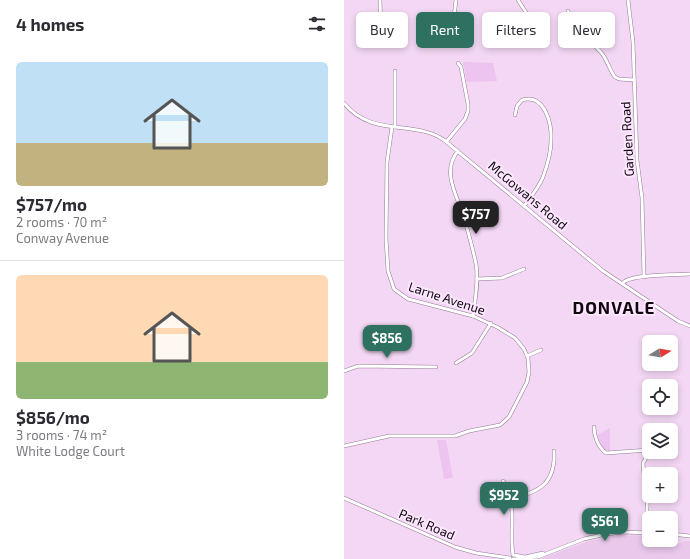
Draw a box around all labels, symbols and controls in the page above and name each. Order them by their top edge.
chip: Buy [356,12,408,48]
chip: Rent [416,12,474,48]
chip: Filters [482,12,550,48]
chip: New [558,12,615,48]
icon: filters [306,13,328,35]
text: 4 homes [16,14,84,34]
icon: home [136,88,208,160]
street label: Garden Road [617,101,637,177]
street label: McGowans Road [485,157,571,233]
text: $757/mo [16,194,87,214]
pin: $757 [452,201,500,235]
text: $757 [462,206,490,222]
text: 2 rooms · 70 m² [16,214,107,230]
text: Conway Avenue [16,230,109,246]
street label: Larne Avenue [407,278,487,318]
district label: DONVALE [573,297,655,317]
icon: home [136,301,208,373]
pin: $856 [363,325,411,359]
text: $856 [372,330,402,346]
north arrow [642,335,678,371]
map controls [642,335,678,547]
button: locate [642,379,678,415]
text: $856/mo [16,407,90,427]
button: layers [642,423,678,459]
text: 3 rooms · 74 m² [16,427,107,443]
text: White Lodge Court [16,443,125,459]
button: + [642,467,678,503]
pin: $952 [480,482,528,516]
text: $952 [489,487,519,503]
street label: Park Road [397,505,457,543]
pin: $561 [581,508,629,542]
button: − [642,511,678,547]
text: $561 [591,513,619,529]

